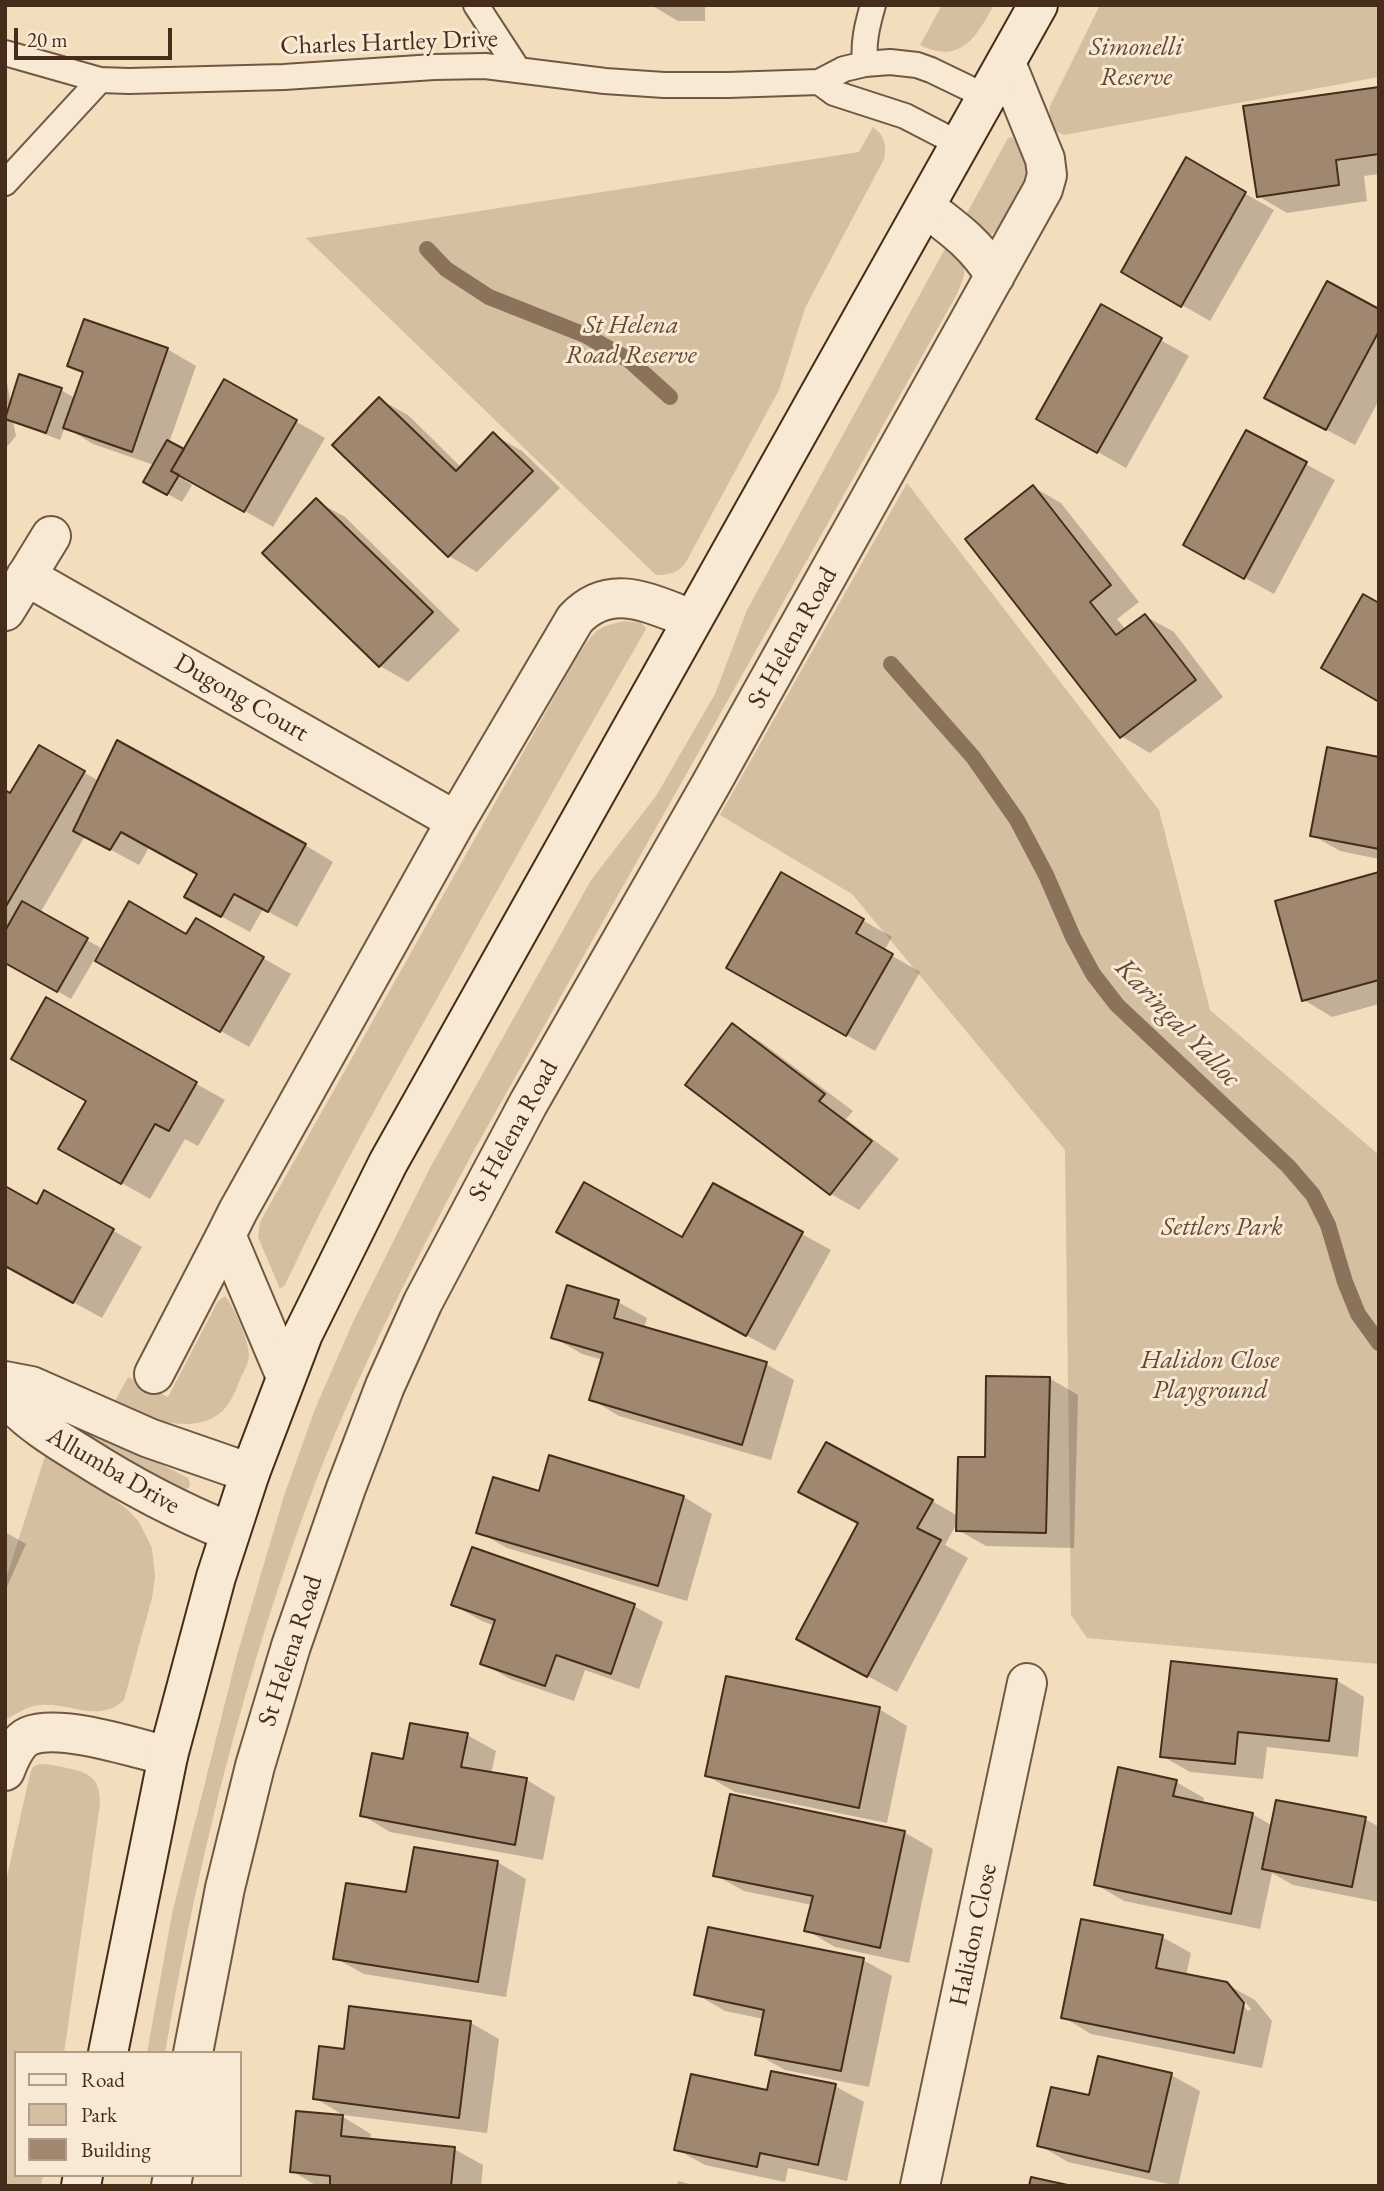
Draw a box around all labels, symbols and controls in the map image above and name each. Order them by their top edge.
scale bar [18,14,175,58]
street label: Charles Hartley Drive [280,24,498,62]
text: 20 m [27,26,68,53]
park label: Simonelli Reserve [1089,32,1183,94]
park label: St Helena Road Reserve [565,310,697,372]
street label: St Helena Road [741,562,845,714]
street label: Dugong Court [168,647,314,749]
water label: Karingal Yalloc [1107,952,1247,1094]
street label: St Helena Road [462,1055,566,1207]
park label: Settlers Park [1161,1212,1283,1244]
park label: Halidon Close Playground [1141,1345,1279,1406]
street label: Allumba Drive [41,1420,185,1522]
street label: St Helena Road [252,1572,330,1730]
street label: Halidon Close [944,1861,1004,2009]
legend [14,2051,242,2177]
text: Road [81,2066,125,2093]
text: Park [81,2101,117,2128]
text: Building [81,2136,151,2163]

